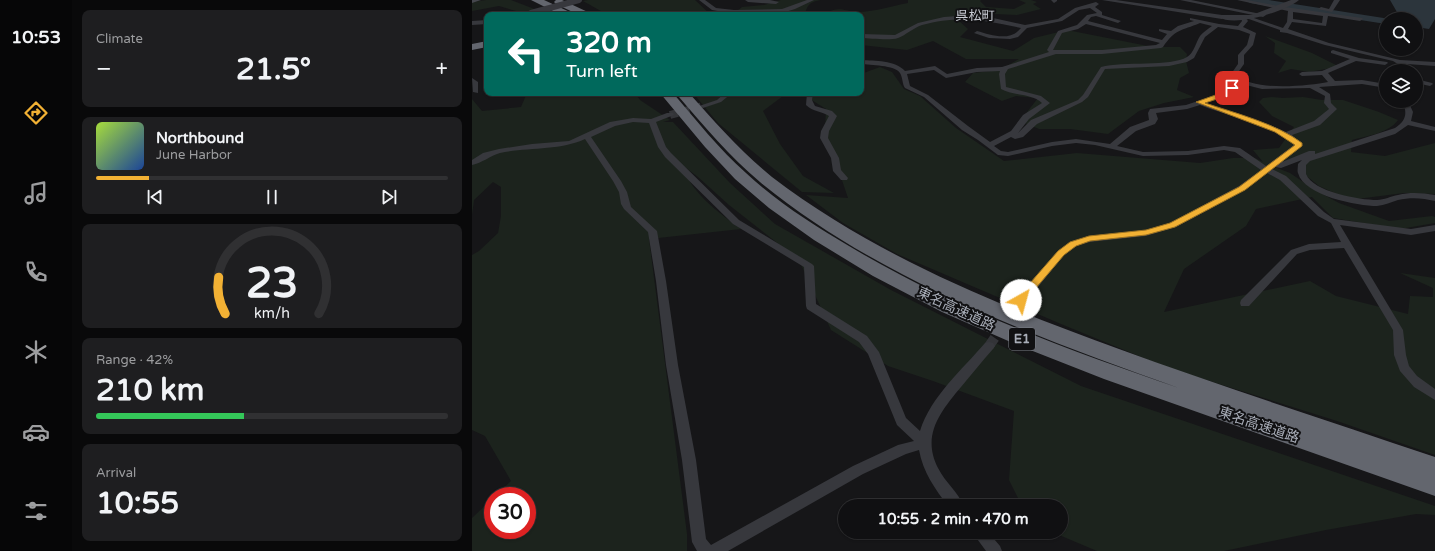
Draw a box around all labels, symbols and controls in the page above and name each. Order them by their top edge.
district label: 呉松町 [955,8,995,24]
map controls [1379,12,1423,108]
button: search [1379,12,1423,56]
text: 10:53 [11,26,61,48]
text: 320 m [566,26,652,60]
icon: left [500,28,552,80]
text: Climate [96,31,143,47]
text: 21.5° [236,51,311,88]
text: − [96,56,112,82]
text: + [436,56,448,82]
text: Turn left [566,60,638,82]
button: layers [1379,64,1423,108]
pin [1215,71,1249,105]
icon: arrive [1221,77,1243,99]
icon: directions [22,99,50,127]
text: Northbound [156,129,244,147]
text: June Harbor [156,147,232,163]
icon: music [22,179,50,207]
icon: previous [144,186,166,208]
icon: pause [261,186,283,208]
icon: next [378,186,400,208]
icon: phone [22,258,50,286]
text: 23 [246,258,298,308]
position arrow [1000,279,1042,321]
street label: 東名高速道路 [914,284,998,334]
text: km/h [254,304,290,321]
road number: E1 [1009,328,1035,350]
icon: climate [22,338,50,366]
text: Range · 42% [96,352,173,368]
text: 210 km [96,372,204,409]
street label: 東名高速道路 [1217,403,1301,447]
icon: car [22,418,50,446]
text: Arrival [96,465,136,481]
text: 10:55 [96,485,179,522]
speed limit sign: 30 [484,487,536,539]
icon: filters [22,497,50,525]
text: 10:55 · 2 min · 470 m [878,510,1028,528]

